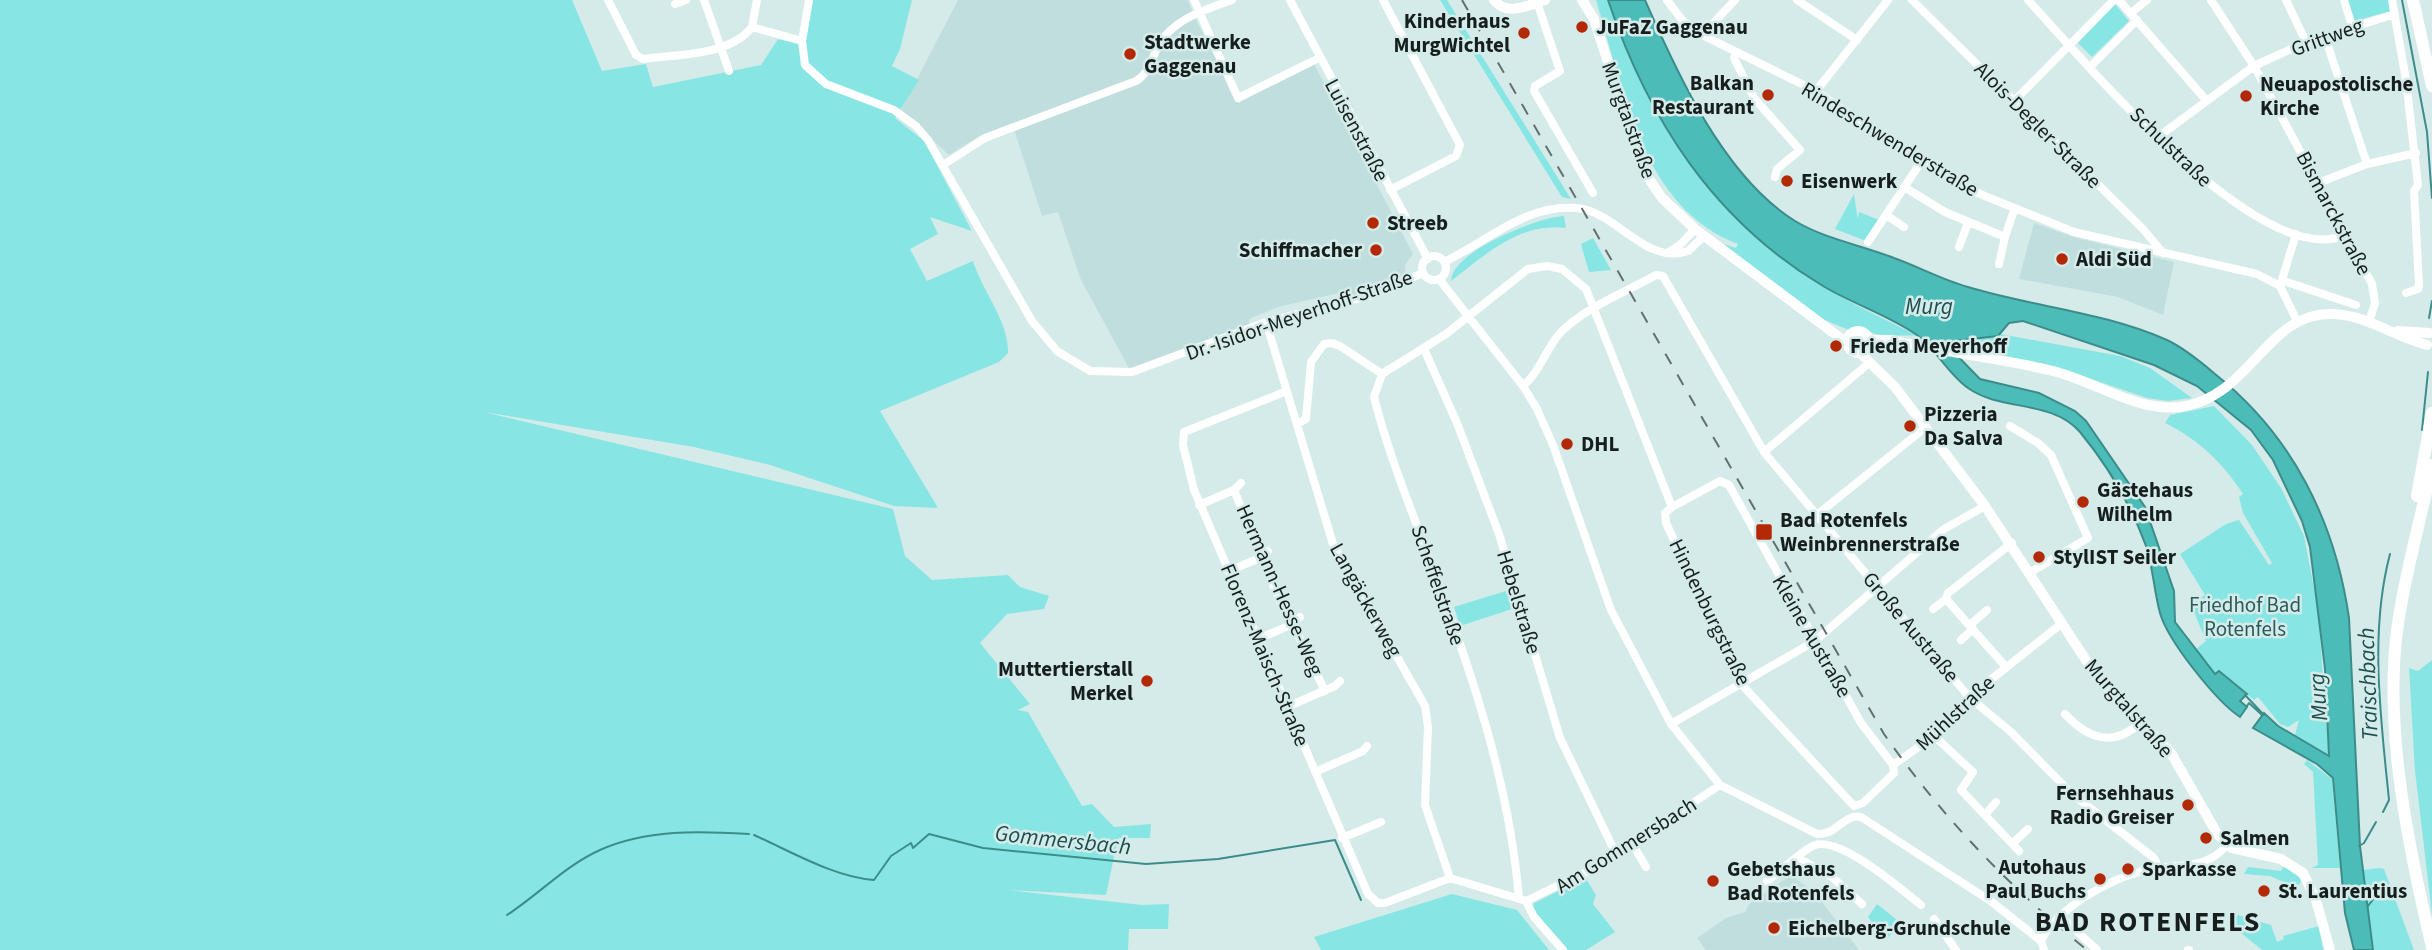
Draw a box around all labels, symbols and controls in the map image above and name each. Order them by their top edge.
place label: Kinderhaus MurgWichtel [1393,6,1510,60]
street label: Grittweg [2287,10,2368,64]
place label: JuFaZ Gaggenau [1596,12,1748,42]
marker: JuFaZ Gaggenau [1574,19,1590,35]
marker: Kinderhaus MurgWichtel [1516,25,1532,41]
place label: Stadtwerke Gaggenau [1144,27,1251,81]
marker: Stadtwerke Gaggenau [1122,46,1138,62]
street label: Alois-Degler-Straße [1968,55,2108,195]
street label: Murgtalstraße [1594,57,1664,183]
place label: Balkan Restaurant [1652,68,1754,122]
place label: Neuapostolische Kirche [2260,69,2414,123]
street label: Luisenstraße [1317,73,1397,187]
street label: Rindeschwenderstraße [1796,74,1984,204]
marker: Balkan Restaurant [1760,87,1776,103]
marker: Neuapostolische Kirche [2238,88,2254,104]
street label: Schulstraße [2123,100,2219,194]
street label: Bismarckstraße [2289,146,2379,280]
place label: Eisenwerk [1801,166,1898,196]
marker: Eisenwerk [1779,173,1795,189]
place label: Streeb [1387,208,1448,238]
marker: Streeb [1365,215,1381,231]
place label: Schiffmacher [1239,235,1363,265]
marker: Schiffmacher [1368,242,1384,258]
place label: Aldi Süd [2075,244,2152,274]
marker: Aldi Süd [2054,251,2070,267]
street label: Dr.-Isidor-Meyerhoff-Straße [1181,262,1417,368]
water label: Murg [1905,290,1953,323]
place label: Frieda Meyerhoff [1850,331,2008,361]
marker: Frieda Meyerhoff [1828,338,1844,354]
place label: Pizzeria Da Salva [1924,399,2003,453]
marker: Pizzeria Da Salva [1902,418,1918,434]
place label: DHL [1581,429,1619,459]
marker: DHL [1559,436,1575,452]
place label: Gästehaus Wilhelm [2097,475,2193,529]
marker: Gästehaus Wilhelm [2075,494,2091,510]
street label: Hermann-Hesse-Weg [1229,499,1331,681]
place label: Bad Rotenfels Weinbrennerstraße [1780,505,1960,559]
street label: Scheffelstraße [1403,521,1473,649]
marker: Bad Rotenfels Weinbrennerstraße [1754,522,1774,542]
street label: Hindenburgstraße [1661,534,1759,690]
street label: Langäckerweg [1322,537,1410,663]
place label: StylIST Seiler [2053,542,2177,572]
street label: Hebelstraße [1489,547,1549,657]
marker: StylIST Seiler [2031,549,2047,565]
street label: Florenz-Maisch-Straße [1213,559,1317,751]
street label: Große Austraße [1856,565,1966,689]
street label: Kleine Austraße [1765,569,1859,703]
park label: Friedhof Bad Rotenfels [2189,590,2301,644]
water label: Traischbach [2350,627,2386,741]
street label: Murgtalstraße [2078,652,2180,764]
place label: Muttertierstall Merkel [998,654,1133,708]
street label: Mühlstraße [1909,668,2001,758]
water label: Murg [2300,672,2336,722]
marker: Muttertierstall Merkel [1139,673,1155,689]
place label: Fernsehhaus Radio Greiser [2050,778,2175,832]
street label: Am Gommersbach [1550,789,1702,901]
marker: Fernsehhaus Radio Greiser [2180,797,2196,813]
water label: Gommersbach [993,816,1133,864]
place label: Salmen [2220,823,2290,853]
marker: Salmen [2198,830,2214,846]
place label: Autohaus Paul Buchs [1985,852,2086,906]
place label: Gebetshaus Bad Rotenfels [1727,854,1854,908]
place label: Sparkasse [2142,854,2237,884]
marker: Sparkasse [2120,861,2136,877]
marker: Autohaus Paul Buchs [2092,871,2108,887]
marker: Gebetshaus Bad Rotenfels [1705,873,1721,889]
place label: St. Laurentius [2278,876,2407,906]
marker: St. Laurentius [2256,883,2272,899]
district label: BAD ROTENFELS [2035,902,2261,942]
place label: Eichelberg-Grundschule [1788,913,2011,943]
marker: Eichelberg-Grundschule [1766,920,1782,936]

